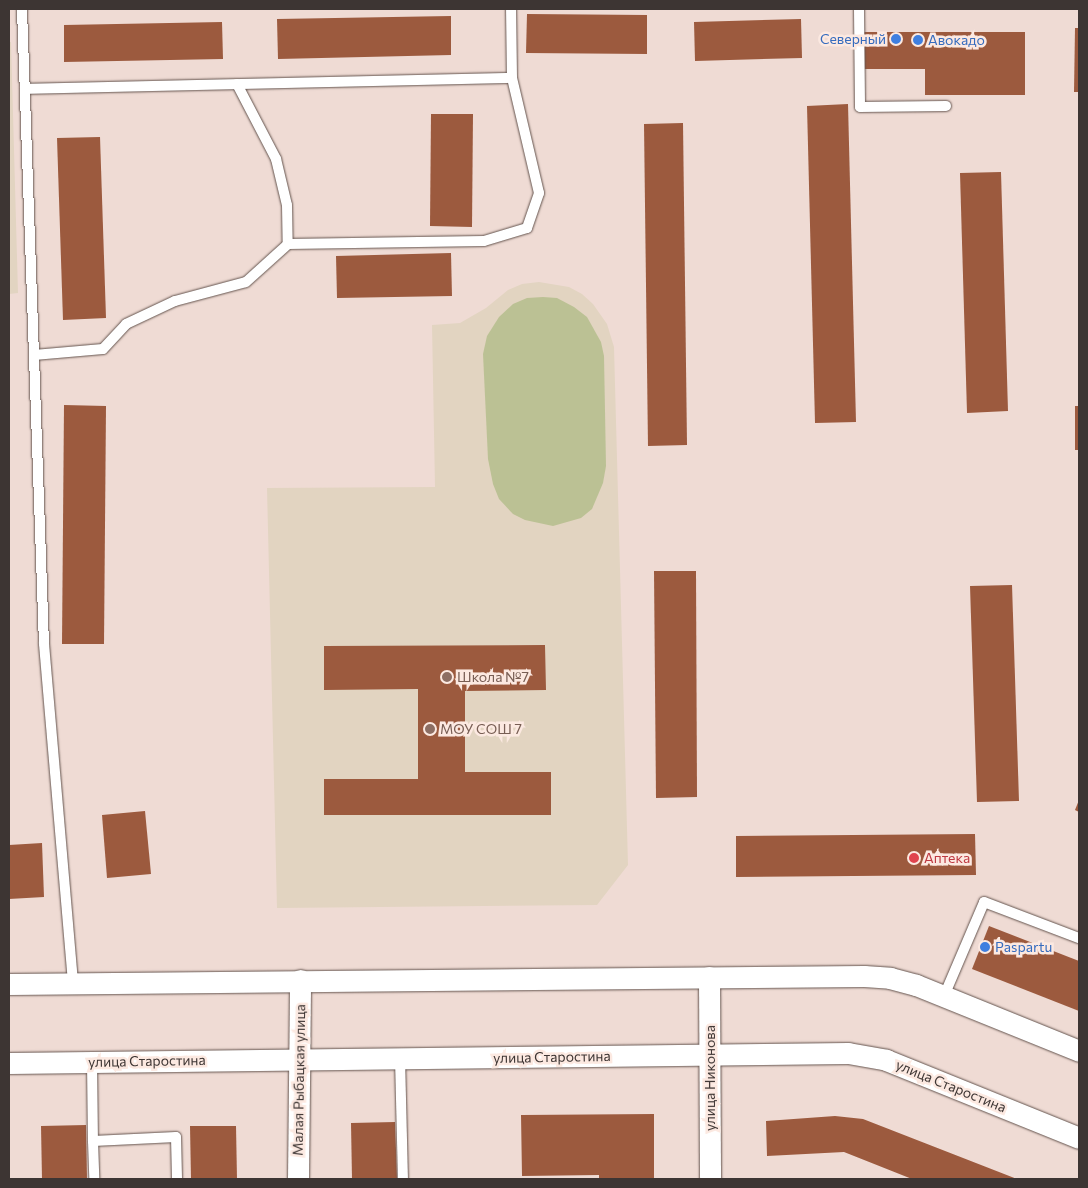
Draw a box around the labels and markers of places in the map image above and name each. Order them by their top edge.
place label: Северный [820,31,886,47]
place label: Авокадо [928,32,985,48]
marker: Северный [890,33,902,45]
marker: Авокадо [912,34,924,46]
place label: Школа №7 [457,669,529,685]
marker: Школа №7 [441,671,453,683]
place label: МОУ СОШ 7 [440,721,522,737]
marker: МОУ СОШ 7 [424,723,436,735]
place label: Аптека [924,850,970,866]
marker: Аптека [908,852,920,864]
place label: Paspartu [995,939,1052,955]
marker: Paspartu [979,941,991,953]

